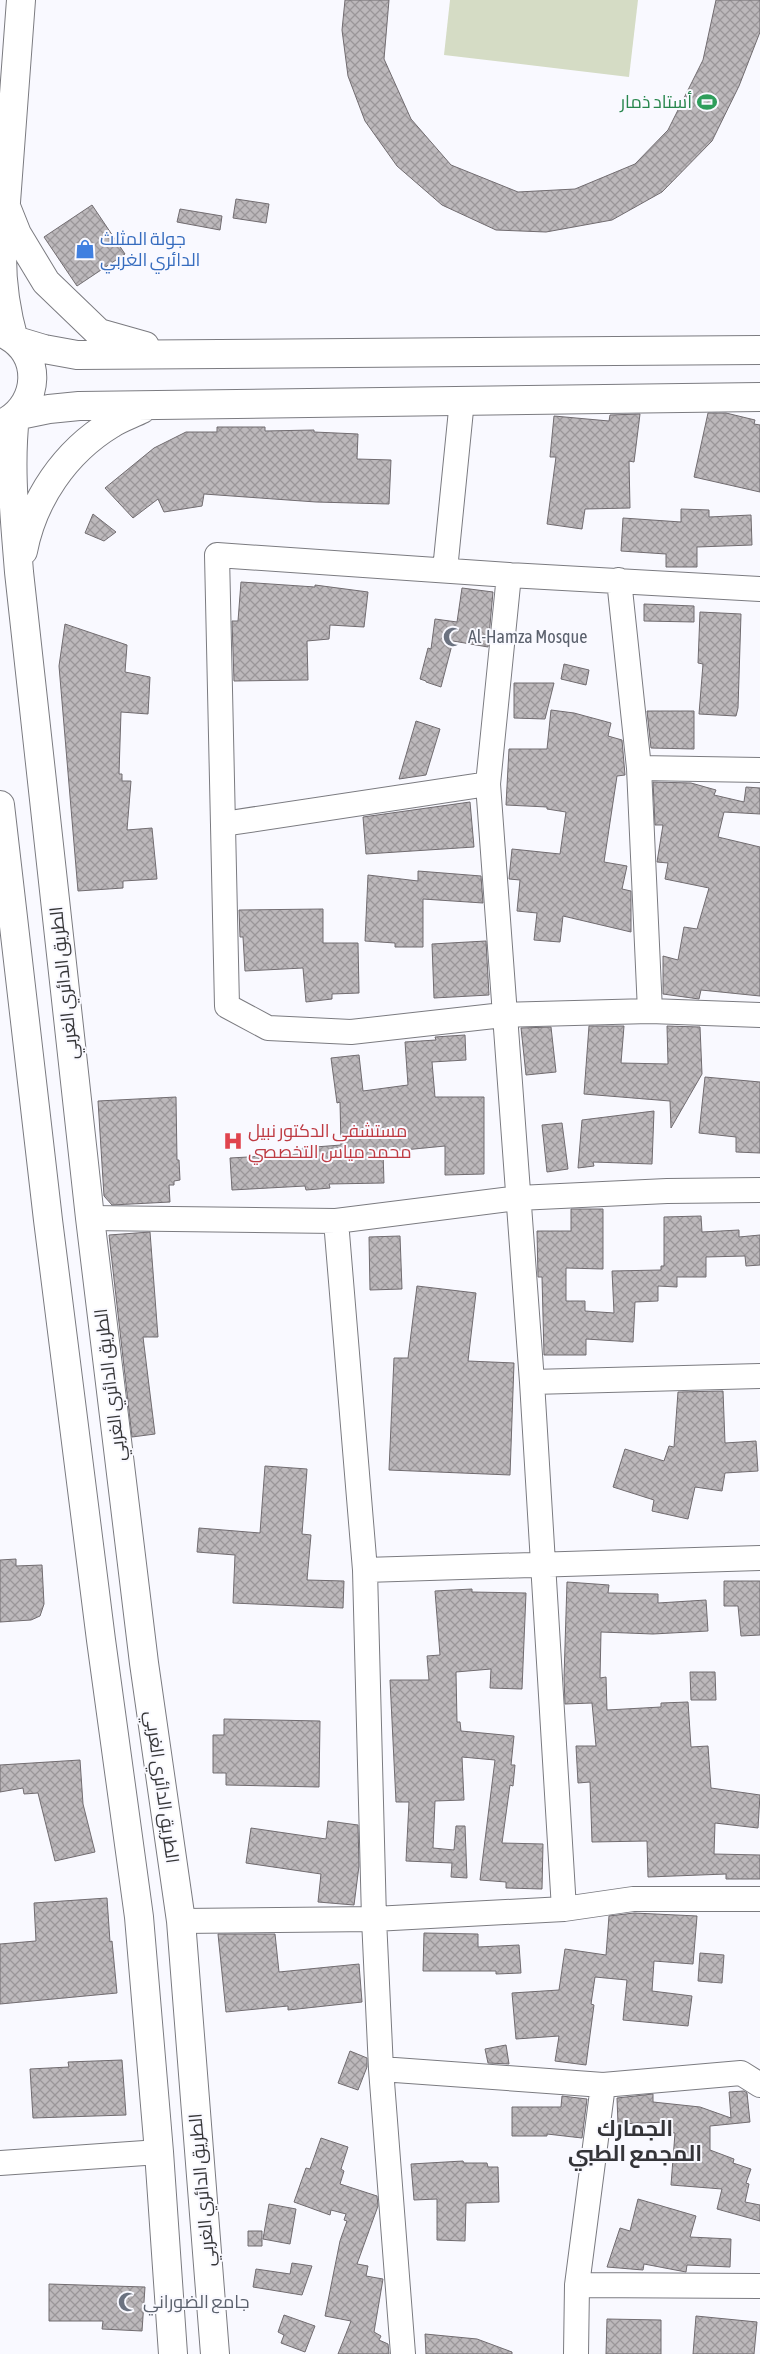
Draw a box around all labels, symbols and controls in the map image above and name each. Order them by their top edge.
place label: أستاد ذمار [619,91,692,113]
sports icon: أستاد ذمار [696,91,718,113]
place label: جولة المثلث الدائري الغربي [100,228,200,274]
shop icon: جولة المثلث الدائري الغربي [74,238,96,260]
mosque icon: Al-Hamza Mosque [442,626,464,648]
place label: Al-Hamza Mosque [468,626,587,647]
street label: الطريق الدائري الغربي [45,905,86,1061]
place label: مستشفى الدكتور نبيل محمد مياس التخصصي [248,1120,412,1165]
hospital icon: مستشفى الدكتور نبيل محمد مياس التخصصي [222,1130,244,1152]
street label: الطريق الدائري الغربي [90,1307,133,1463]
street label: الطريق الدائري الغربي [137,1709,184,1865]
street label: الطريق الدائري الغربي [184,2112,223,2268]
district label: الجمارك المجمع الطبي [568,2115,702,2171]
mosque icon: جامع الضوراني [117,2291,139,2313]
place label: جامع الضوراني [143,2291,250,2316]

